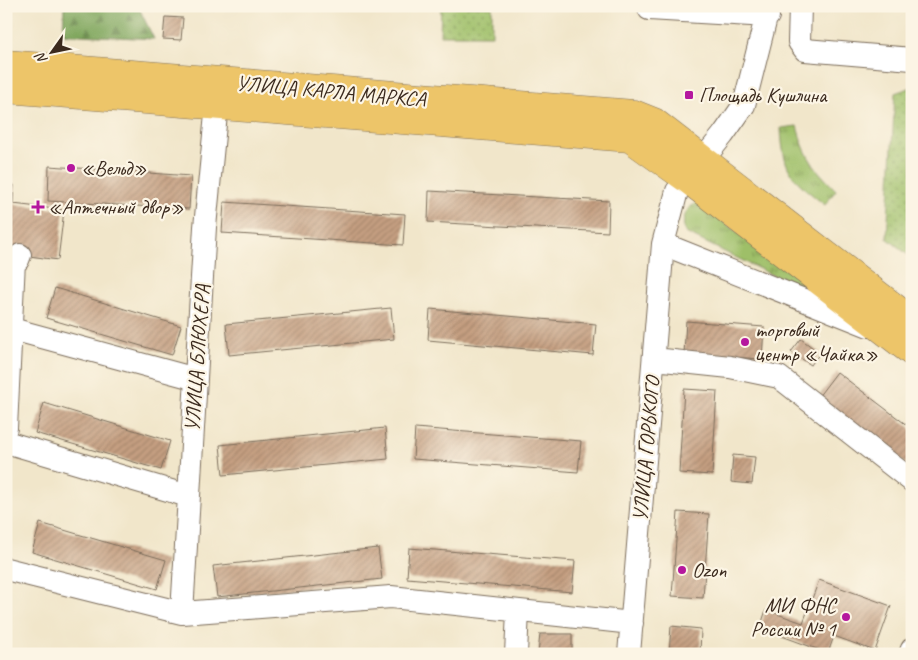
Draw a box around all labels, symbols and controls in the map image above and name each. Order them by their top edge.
north arrow [28,28,78,78]
text: N [31,49,51,67]
street label: УЛИЦА КАРЛА МАРКСА [235,70,428,112]
place label: Площадь Кушлина [699,82,828,108]
marker: Площадь Кушлина [683,89,695,101]
place label: «Вельд» [81,155,147,181]
marker: «Вельд» [65,162,77,174]
place label: «Аптечный двор» [48,194,184,220]
marker: «Аптечный двор» [32,201,44,213]
street label: УЛИЦА БЛЮХЕРА [179,283,215,433]
place label: торговый центр «Чайка» [755,317,878,367]
marker: торговый центр «Чайка» [739,336,751,348]
street label: УЛИЦА ГОРЬКОГО [627,373,665,522]
place label: Ozon [692,557,727,583]
marker: Ozon [676,564,688,576]
place label: МИ ФНС России № 1 [751,592,838,642]
marker: МИ ФНС России № 1 [840,611,852,623]

